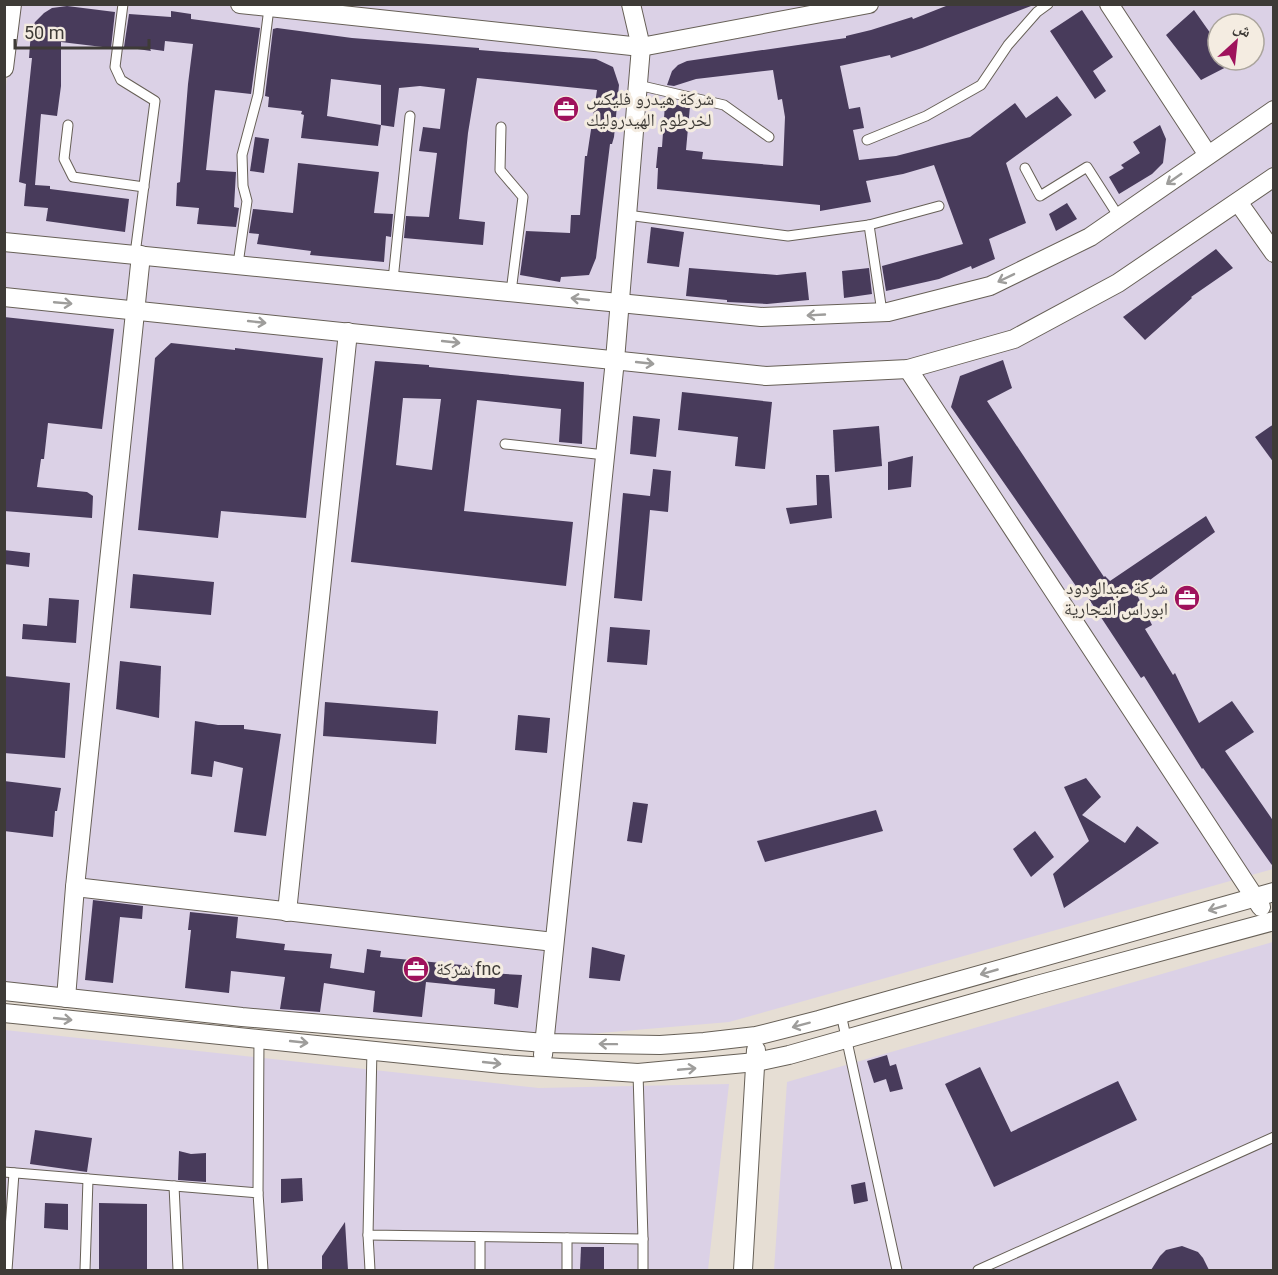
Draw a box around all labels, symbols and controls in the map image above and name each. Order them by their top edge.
scale bar [15,12,148,50]
north arrow [1206,12,1266,72]
text: ش [1231,17,1254,41]
text: 50 m [24,22,64,43]
place label: شركة هيدرو فليكس لخرطوم الهيدروليك [586,88,714,132]
office icon: شركة هيدرو فليكس لخرطوم الهيدروليك [551,94,581,124]
one-way arrow [1166,173,1182,185]
one-way arrow [998,273,1016,285]
one-way arrow [571,293,591,304]
one-way arrow [52,298,72,309]
one-way arrow [807,309,827,320]
one-way arrow [246,317,266,328]
one-way arrow [440,337,460,348]
one-way arrow [634,358,654,369]
place label: شركة عبدالودود ابوراس التجارية [1064,577,1168,620]
office icon: شركة عبدالودود ابوراس التجارية [1172,583,1202,613]
one-way arrow [1208,903,1227,914]
office icon: شركة fnc [401,954,431,984]
place label: شركة fnc [436,958,501,979]
one-way arrow [980,967,999,978]
one-way arrow [52,1014,72,1025]
one-way arrow [792,1019,811,1031]
one-way arrow [288,1037,308,1048]
one-way arrow [599,1038,619,1050]
one-way arrow [482,1058,502,1069]
one-way arrow [677,1063,696,1074]

